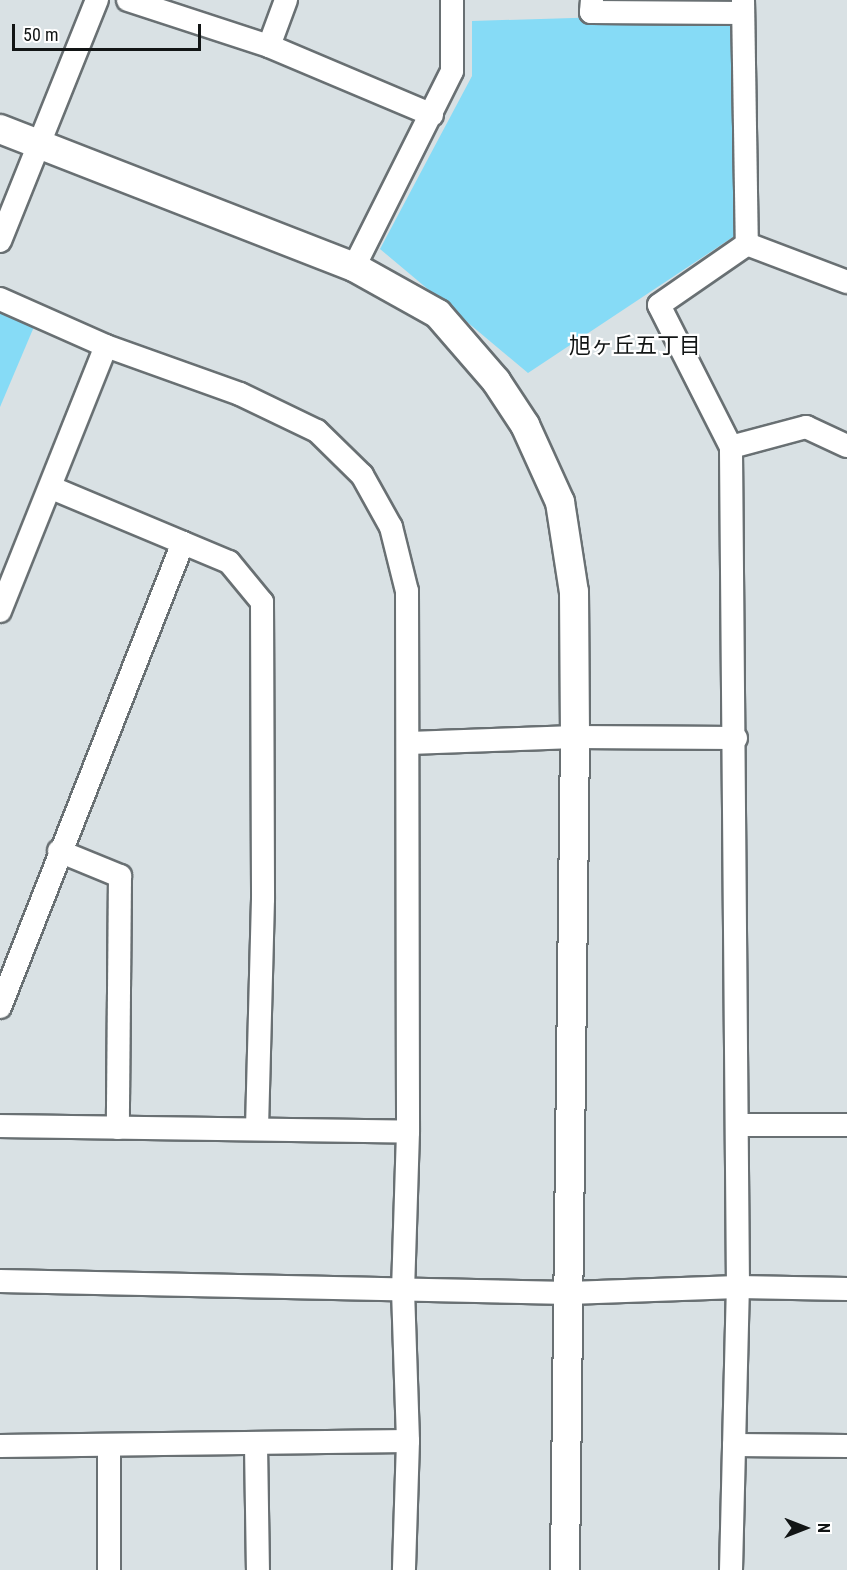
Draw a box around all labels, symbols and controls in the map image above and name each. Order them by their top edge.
scale bar [15,12,204,50]
text: 50 m [23,24,58,45]
district label: 旭ヶ丘五丁目 [569,333,701,359]
north arrow [775,1498,835,1558]
text: N [814,1523,833,1533]

